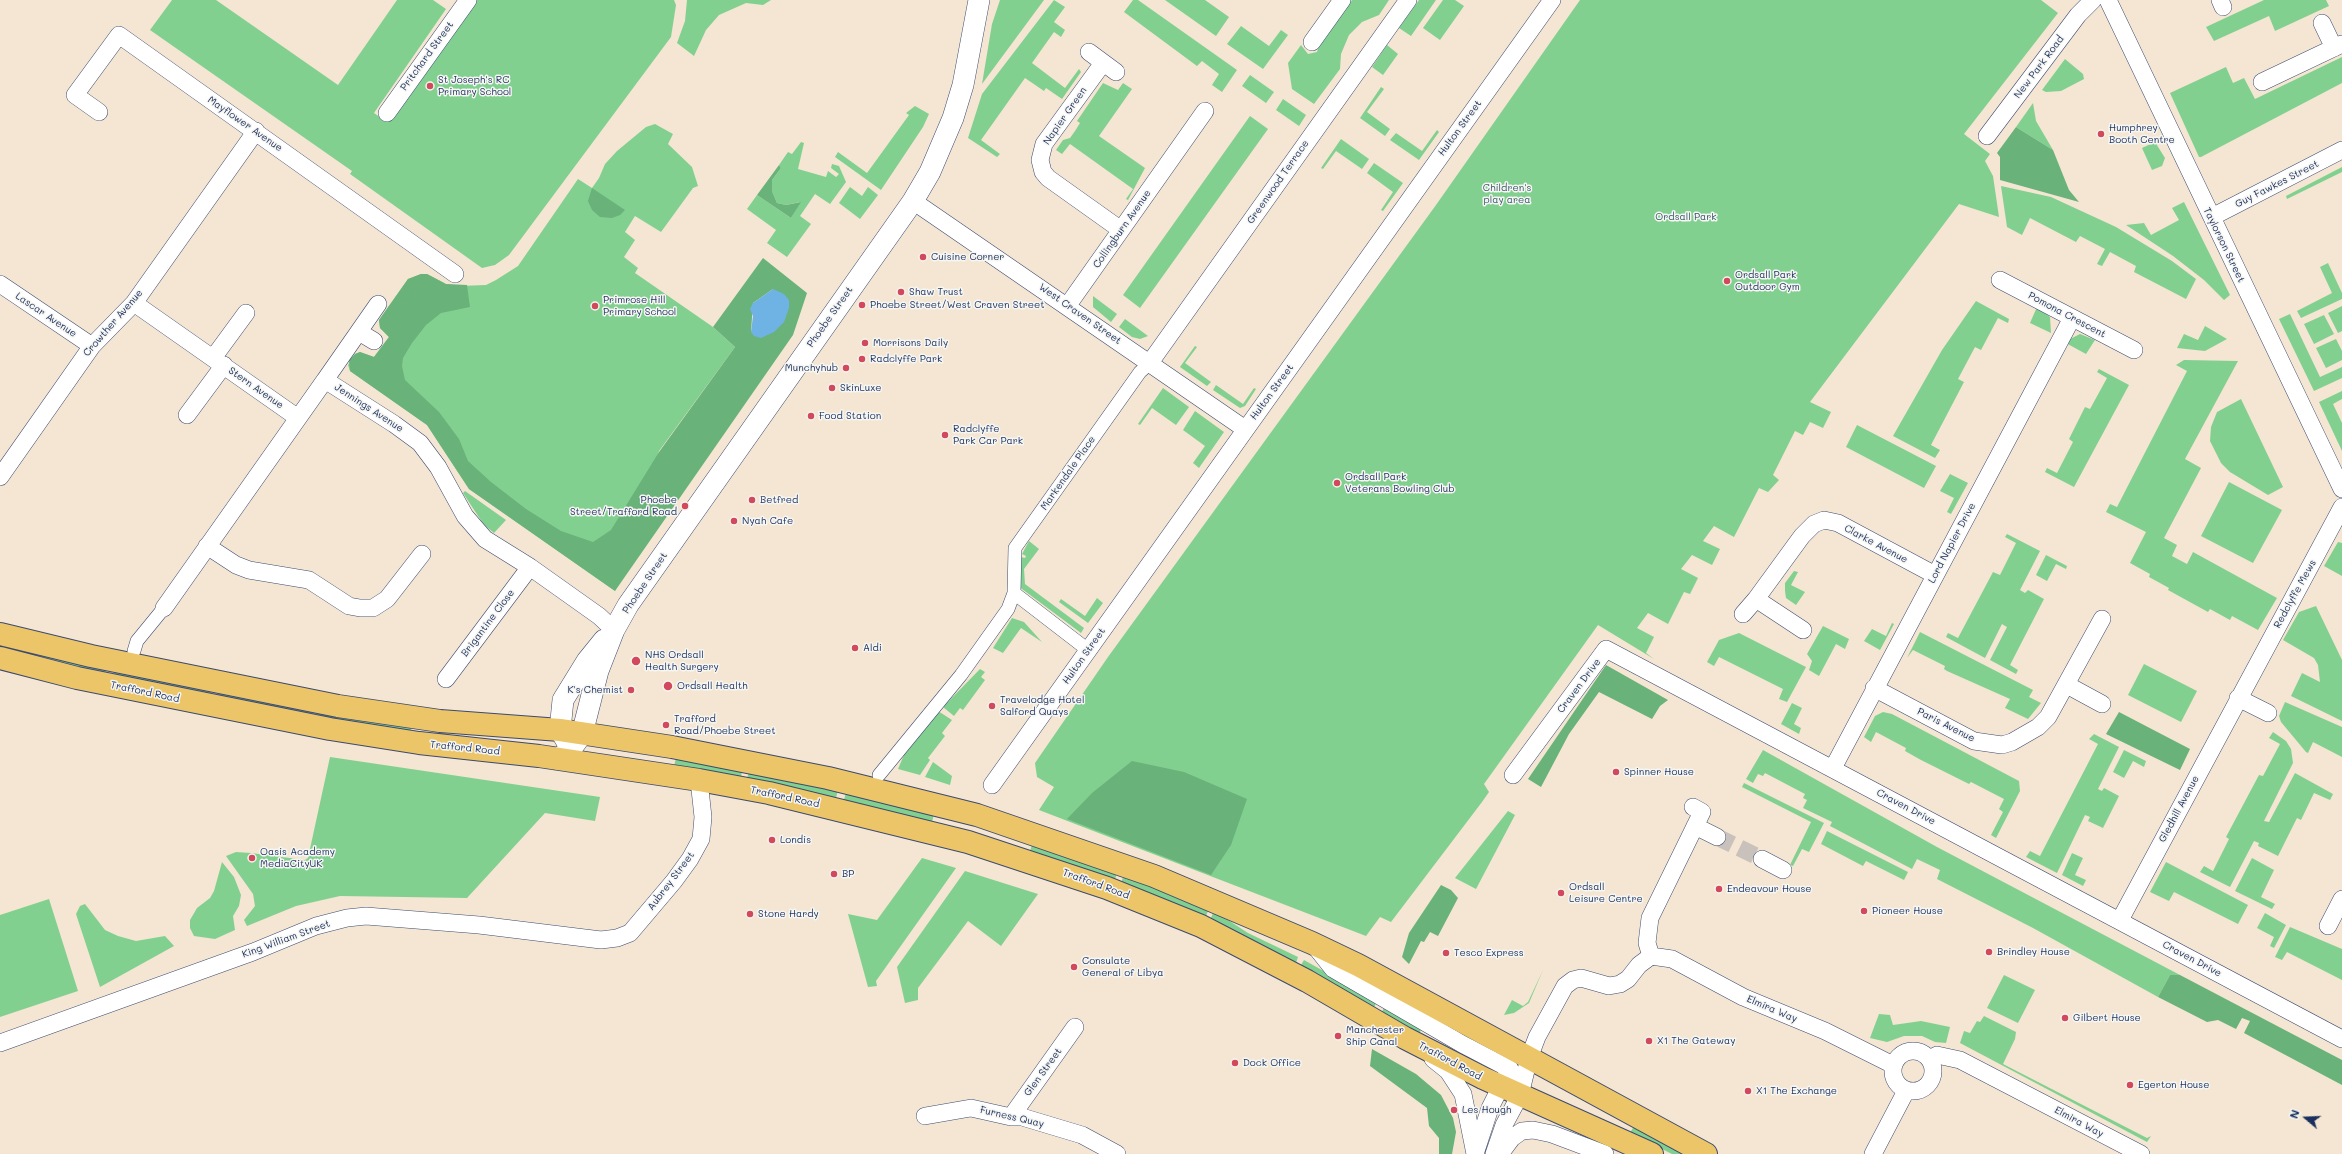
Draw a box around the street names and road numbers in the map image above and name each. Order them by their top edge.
street label: Pritchard Street [398,19,456,93]
street label: New Park Road [2012,33,2066,101]
street label: Napier Green [1041,85,1089,147]
street label: Mayflower Avenue [205,94,285,154]
street label: Hulton Street [1436,98,1484,158]
street label: Greenwood Terrace [1245,138,1311,226]
street label: Guy Fawkes Street [2233,158,2321,210]
street label: Collingburn Avenue [1091,188,1153,270]
street label: Taylorson Street [2201,206,2247,284]
street label: West Craven Street [1036,281,1124,347]
street label: Phoebe Street [805,284,855,350]
street label: Crowther Avenue [81,287,145,359]
street label: Pomona Crescent [2026,289,2108,341]
street label: Lascar Avenue [13,290,79,340]
street label: Hulton Street [1248,362,1296,422]
street label: Stern Avenue [226,365,286,411]
street label: Jennings Avenue [332,381,406,435]
street label: Markendale Place [1038,434,1098,512]
street label: Lord Napier Drive [1926,501,1978,585]
street label: Clarke Avenue [1842,522,1910,566]
street label: Phoebe Street [620,550,670,616]
street label: Redclyffe Mews [2271,558,2319,630]
street label: Brigantine Close [459,587,517,659]
street label: Hulton Street [1060,626,1108,686]
street label: Craven Drive [1555,656,1603,716]
street label: Trafford Road [110,679,180,705]
street label: Paris Avenue [1915,705,1977,745]
street label: Trafford Road [430,738,500,758]
street label: Gledhill Avenue [2156,774,2202,844]
street label: Trafford Road [750,784,820,810]
street label: Craven Drive [1874,786,1938,828]
street label: Aubrey Street [645,849,697,913]
street label: Trafford Road [1061,866,1131,902]
street label: King William Street [240,917,332,961]
street label: Craven Drive [2160,938,2224,980]
street label: Elmira Way [1745,993,1799,1025]
street label: Trafford Road [1416,1039,1484,1083]
street label: Glen Street [1021,1046,1065,1098]
street label: Furness Quay [979,1104,1045,1130]
street label: Elmira Way [2052,1104,2106,1140]

